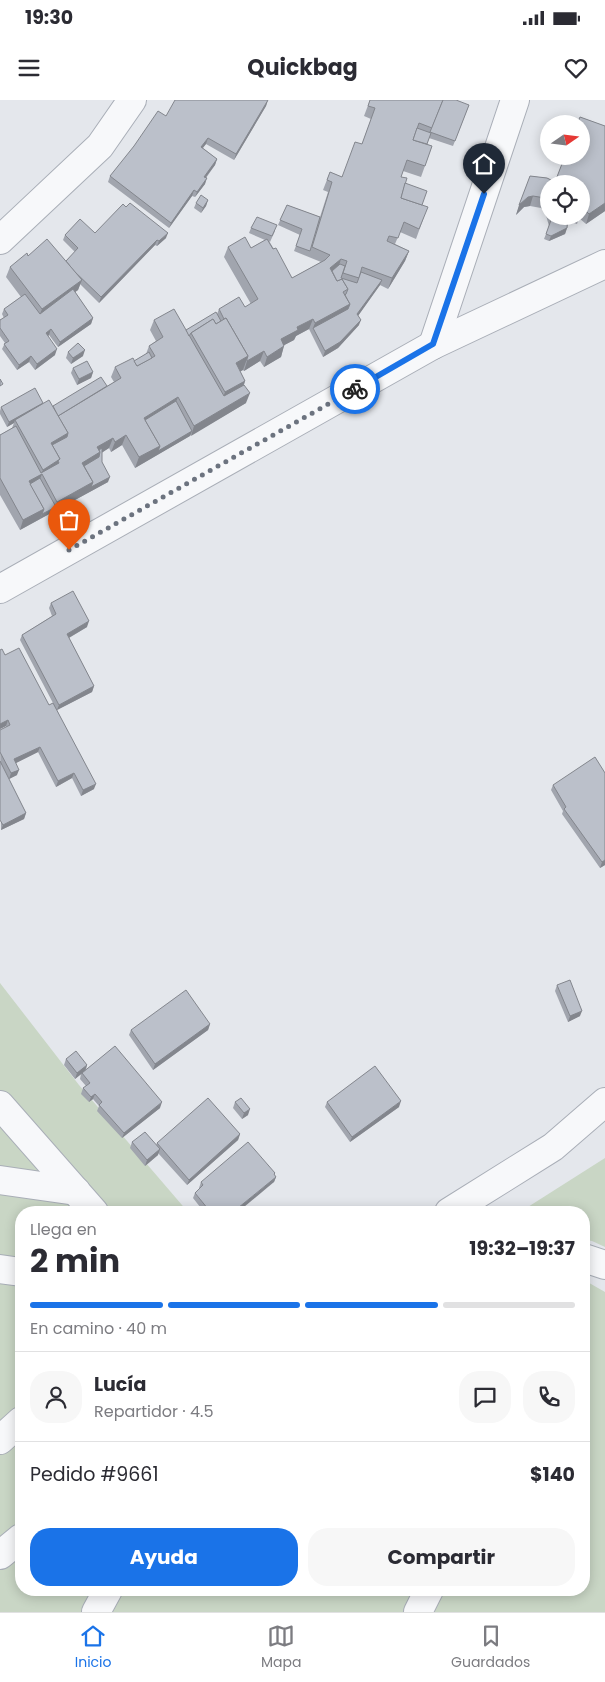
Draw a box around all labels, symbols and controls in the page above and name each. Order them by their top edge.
text: 19:30 [25,4,73,31]
text: Quickbag [247,52,358,83]
icon: menu [15,54,43,82]
icon: heart [562,54,590,82]
north arrow [540,115,590,165]
map controls [540,115,590,225]
pin [463,143,505,194]
icon: home [470,150,498,178]
button: locate [540,175,590,225]
courier [330,364,380,414]
icon: bike [341,375,369,403]
pin [48,499,90,550]
icon: bag [55,506,83,534]
text: Llega en [30,1218,97,1241]
text: 19:32–19:37 [469,1235,575,1262]
text: 2 min [30,1238,120,1283]
text: En camino · 40 m [30,1317,167,1340]
button: person [30,1371,82,1423]
text: Lucía [94,1371,146,1398]
button: chat [459,1371,511,1423]
button: phone [523,1371,575,1423]
text: Repartidor · 4.5 [94,1400,213,1423]
text: Pedido #9661 [30,1461,159,1488]
text: $140 [530,1461,575,1488]
button: Ayuda [30,1528,298,1586]
button: Compartir [308,1528,575,1586]
tab: Inicio [75,1622,112,1673]
tab: Mapa [261,1622,302,1673]
tab: Guardados [451,1622,530,1673]

